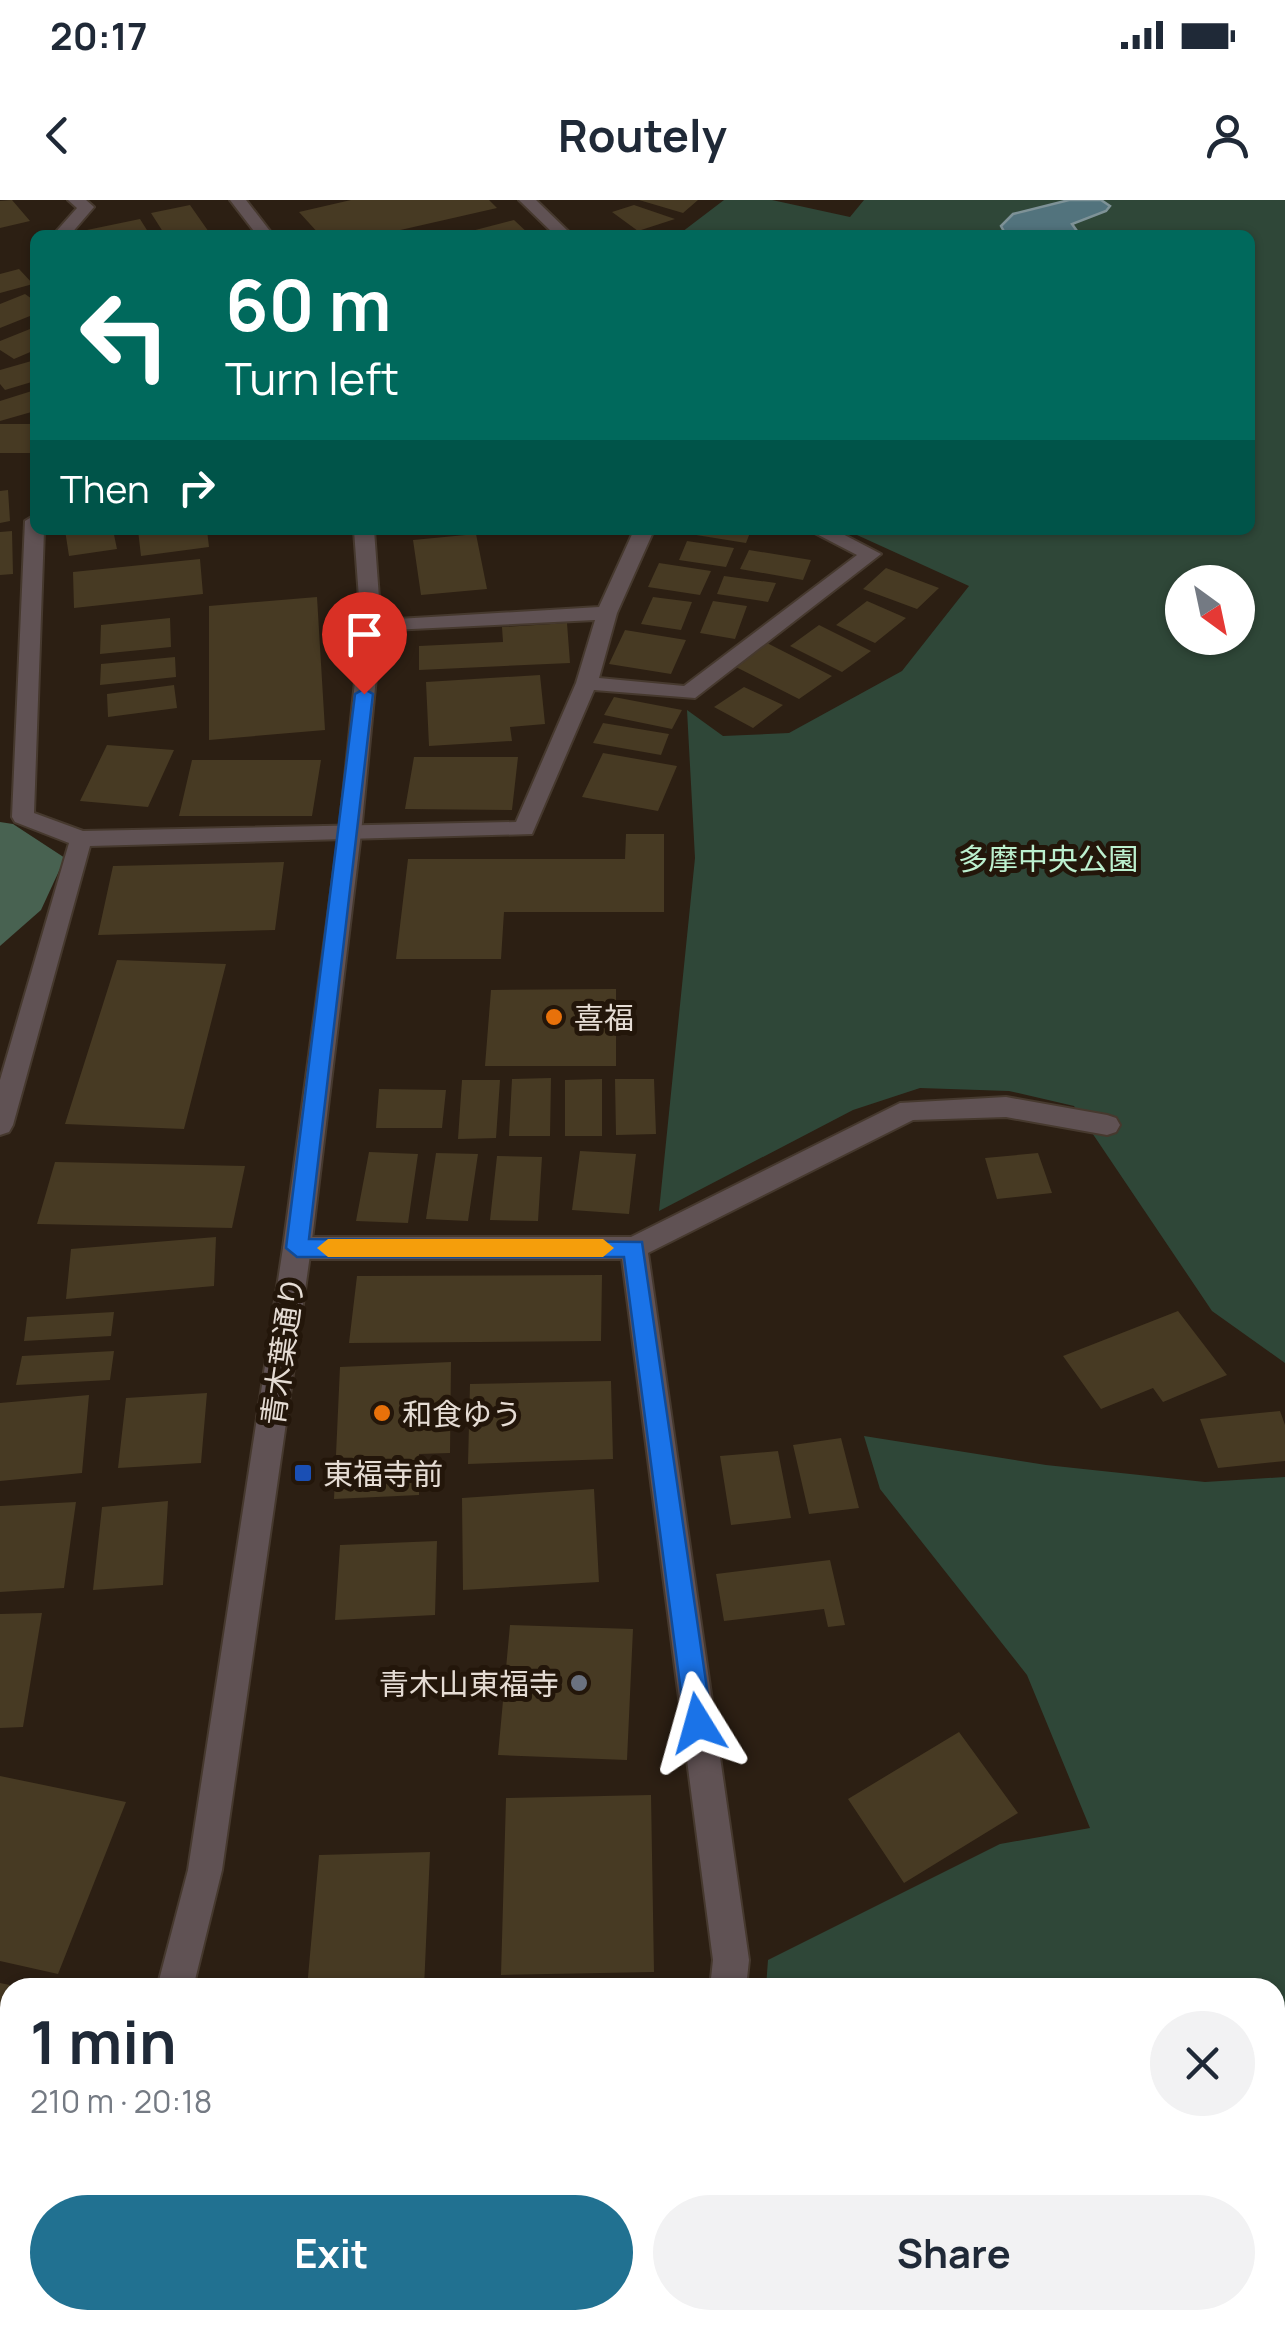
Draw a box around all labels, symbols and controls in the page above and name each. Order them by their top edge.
text: 20:17 [50,9,148,61]
text: Routely [558,104,727,166]
icon: back [30,108,85,163]
icon: person [1200,108,1255,163]
text: 60 m [225,256,392,352]
icon: left [60,270,190,400]
text: Turn left [225,347,399,409]
icon: right [169,460,224,515]
text: Then [60,462,149,514]
north arrow [1165,565,1255,655]
map controls [1165,565,1255,655]
pin [322,592,407,695]
icon: arrive [337,607,392,662]
park label: 多摩中央公園 [958,838,1138,879]
place label: 喜福 [574,997,634,1038]
marker: 喜福 [543,1006,565,1028]
street label: 青木葉通り [251,1274,313,1428]
place label: 和食ゆう [402,1393,522,1434]
marker: 和食ゆう [371,1402,393,1424]
place label: 東福寺前 [323,1453,443,1494]
marker: 東福寺前 [292,1462,314,1484]
place label: 青木山東福寺 [379,1663,559,1704]
position arrow [646,1671,750,1775]
marker: 青木山東福寺 [568,1672,590,1694]
text: 1 min [30,2000,177,2082]
button: close [1150,2011,1255,2116]
text: 210 m · 20:18 [30,2079,212,2123]
button: Exit [30,2195,633,2310]
button: Share [653,2195,1255,2310]

